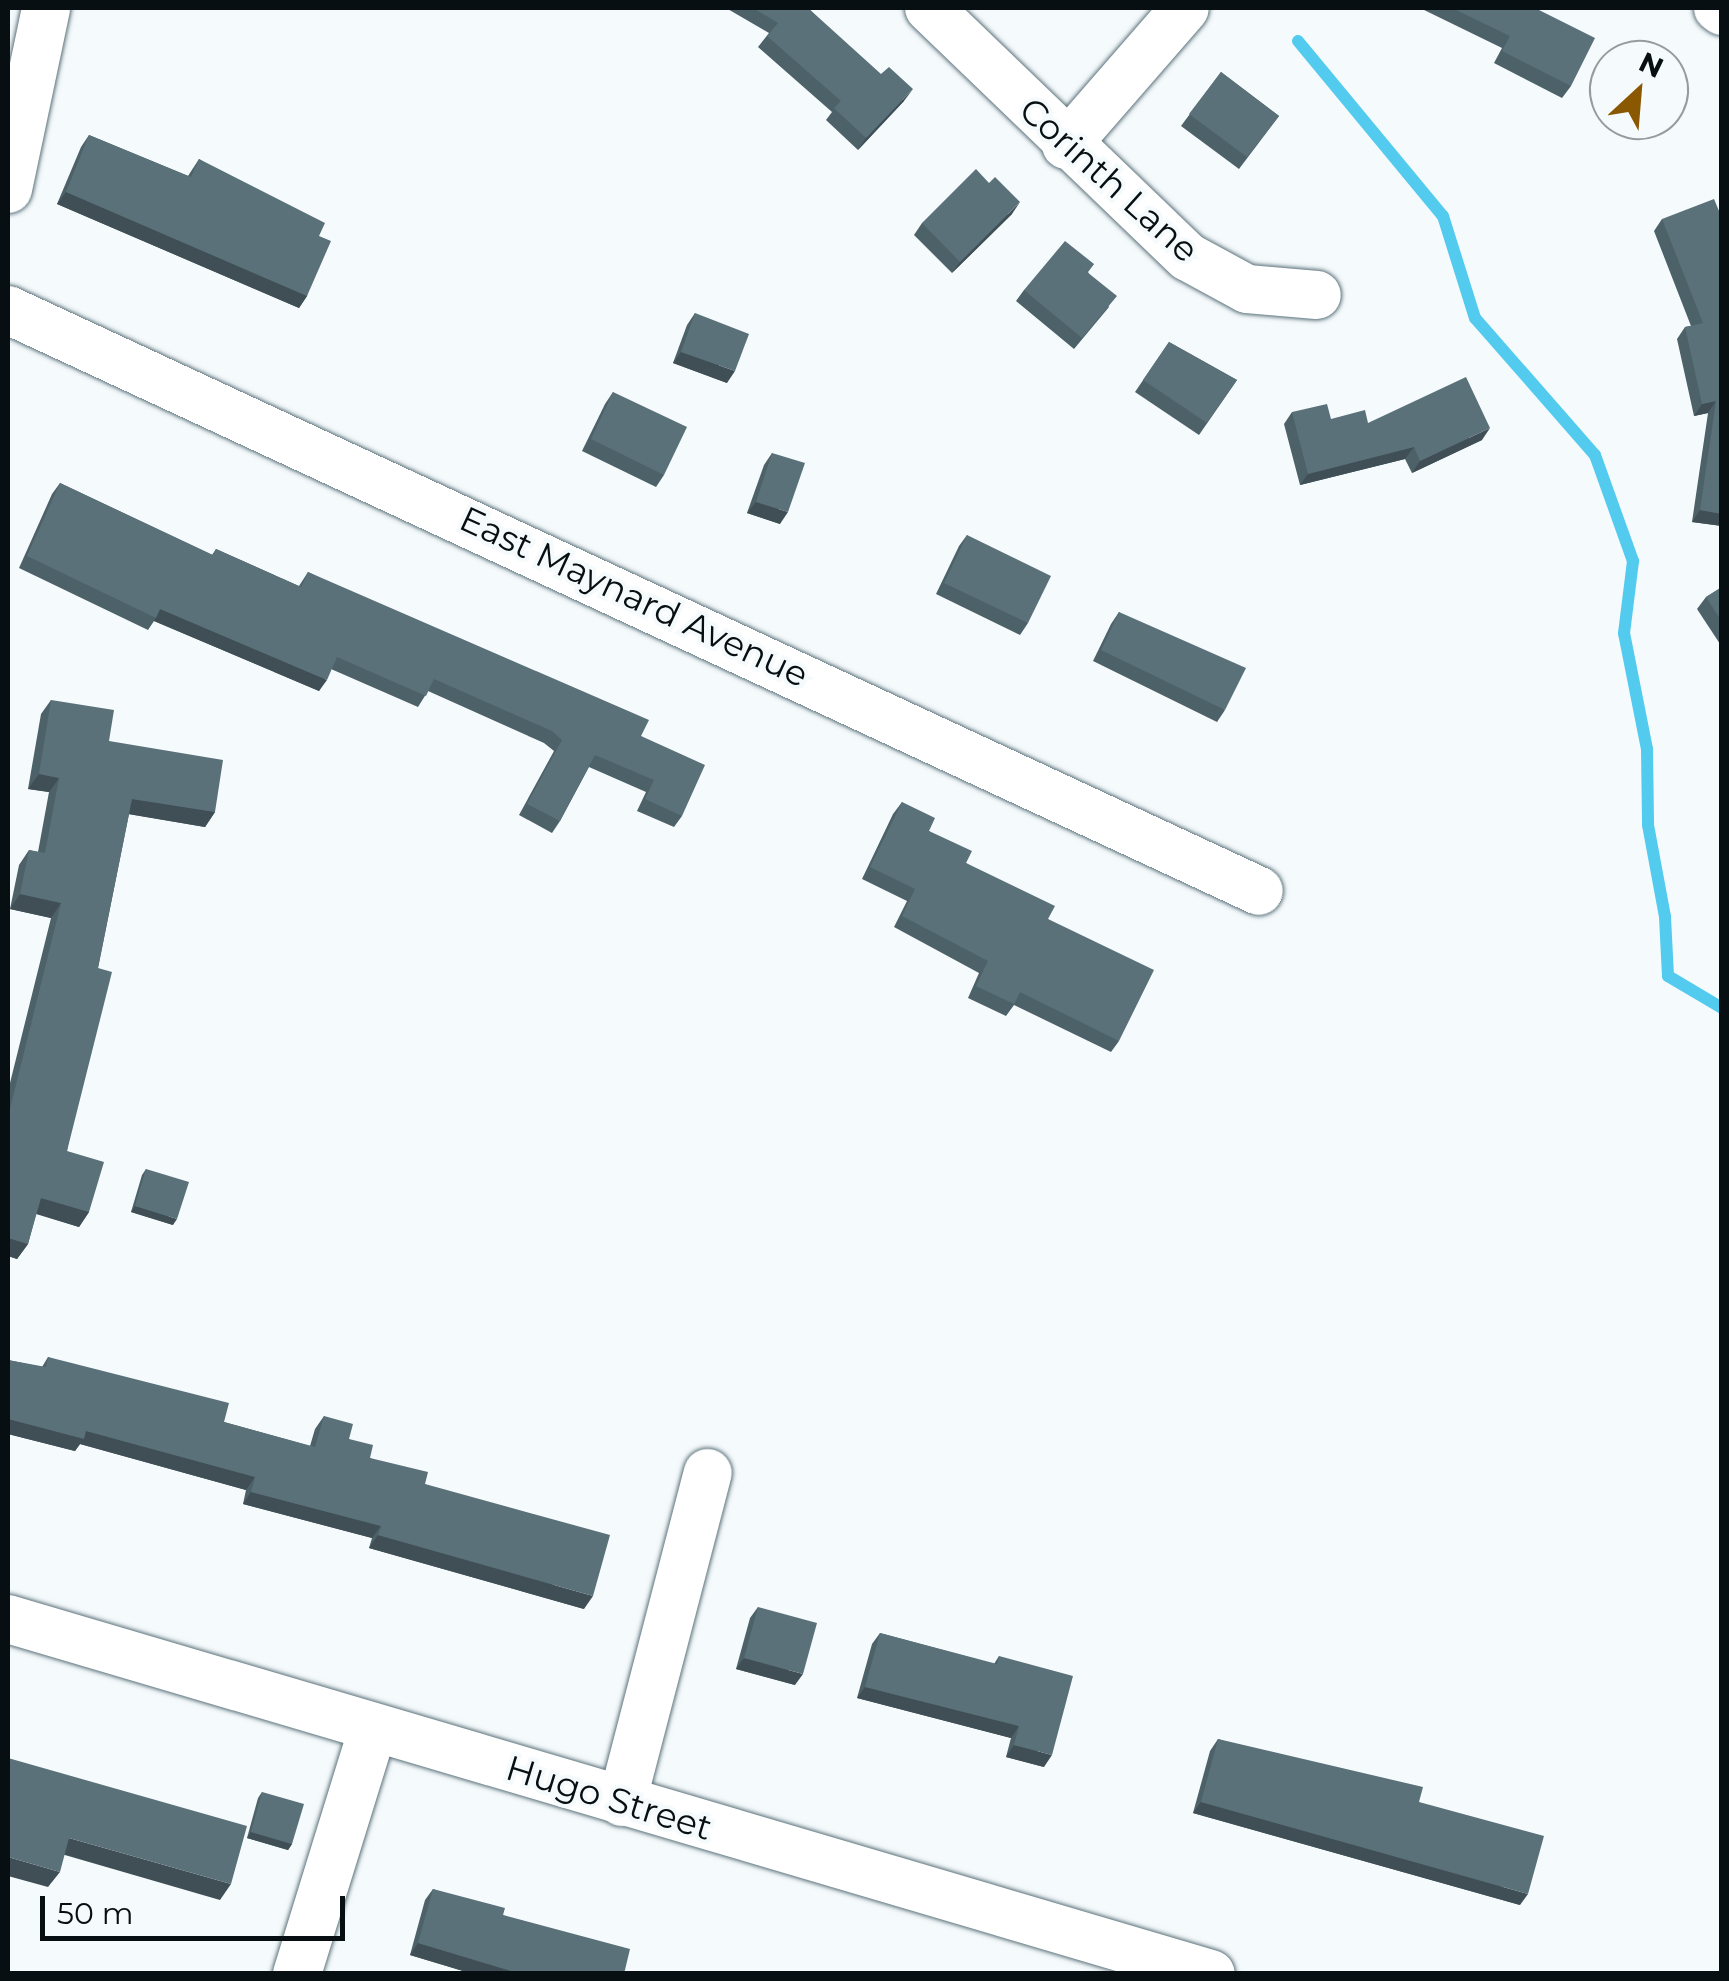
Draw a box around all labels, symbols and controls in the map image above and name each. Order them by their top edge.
north arrow [1589,40,1689,140]
text: N [1634,45,1669,85]
street label: Corinth Lane [1011,89,1207,271]
street label: East Maynard Avenue [453,498,815,696]
street label: Hugo Street [501,1747,717,1849]
scale bar [45,1876,350,1938]
text: 50 m [57,1895,134,1932]

